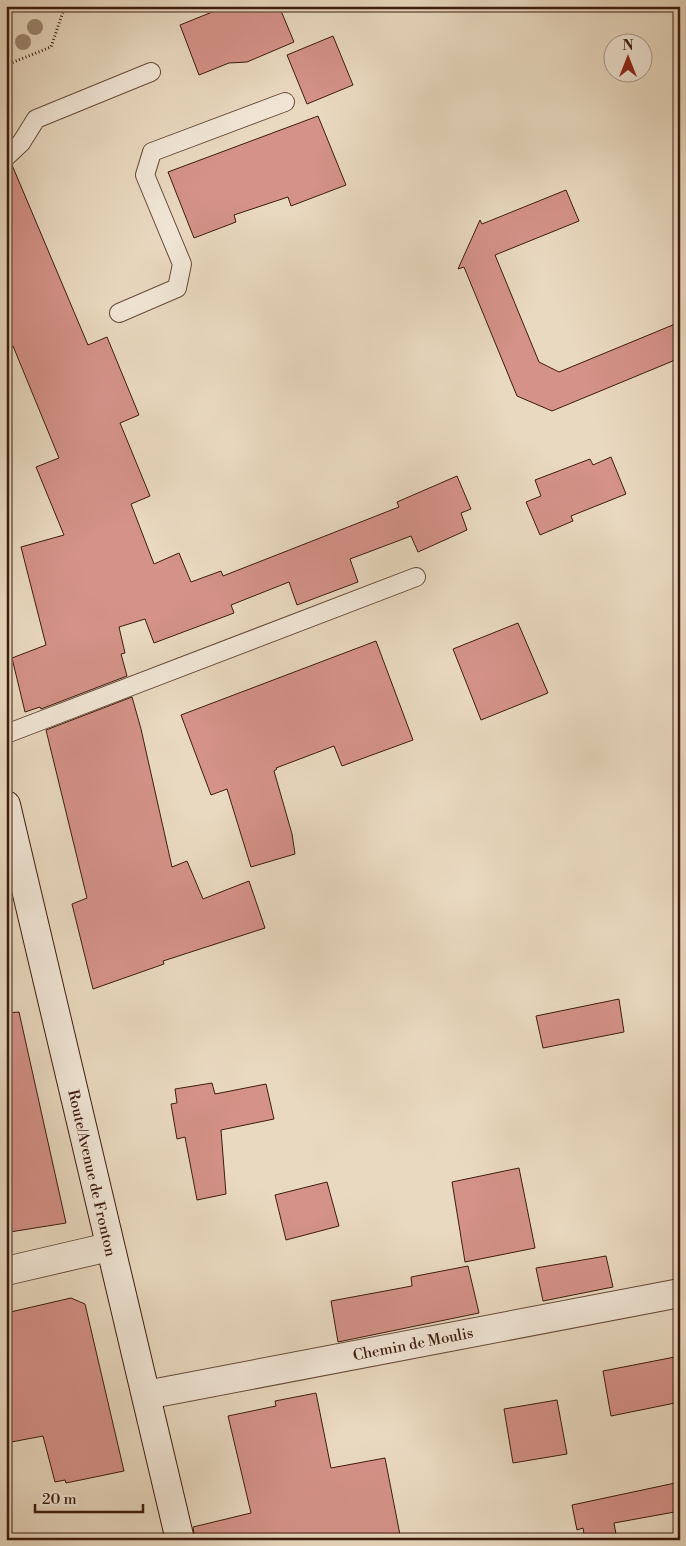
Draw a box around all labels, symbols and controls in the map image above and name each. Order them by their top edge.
north arrow [604,32,654,82]
text: N [622,37,634,55]
street label: Route/Avenue de Fronton [63,1088,120,1258]
street label: Chemin de Moulis [351,1323,475,1365]
scale bar [35,1481,142,1513]
text: 20 m [42,1490,77,1509]

